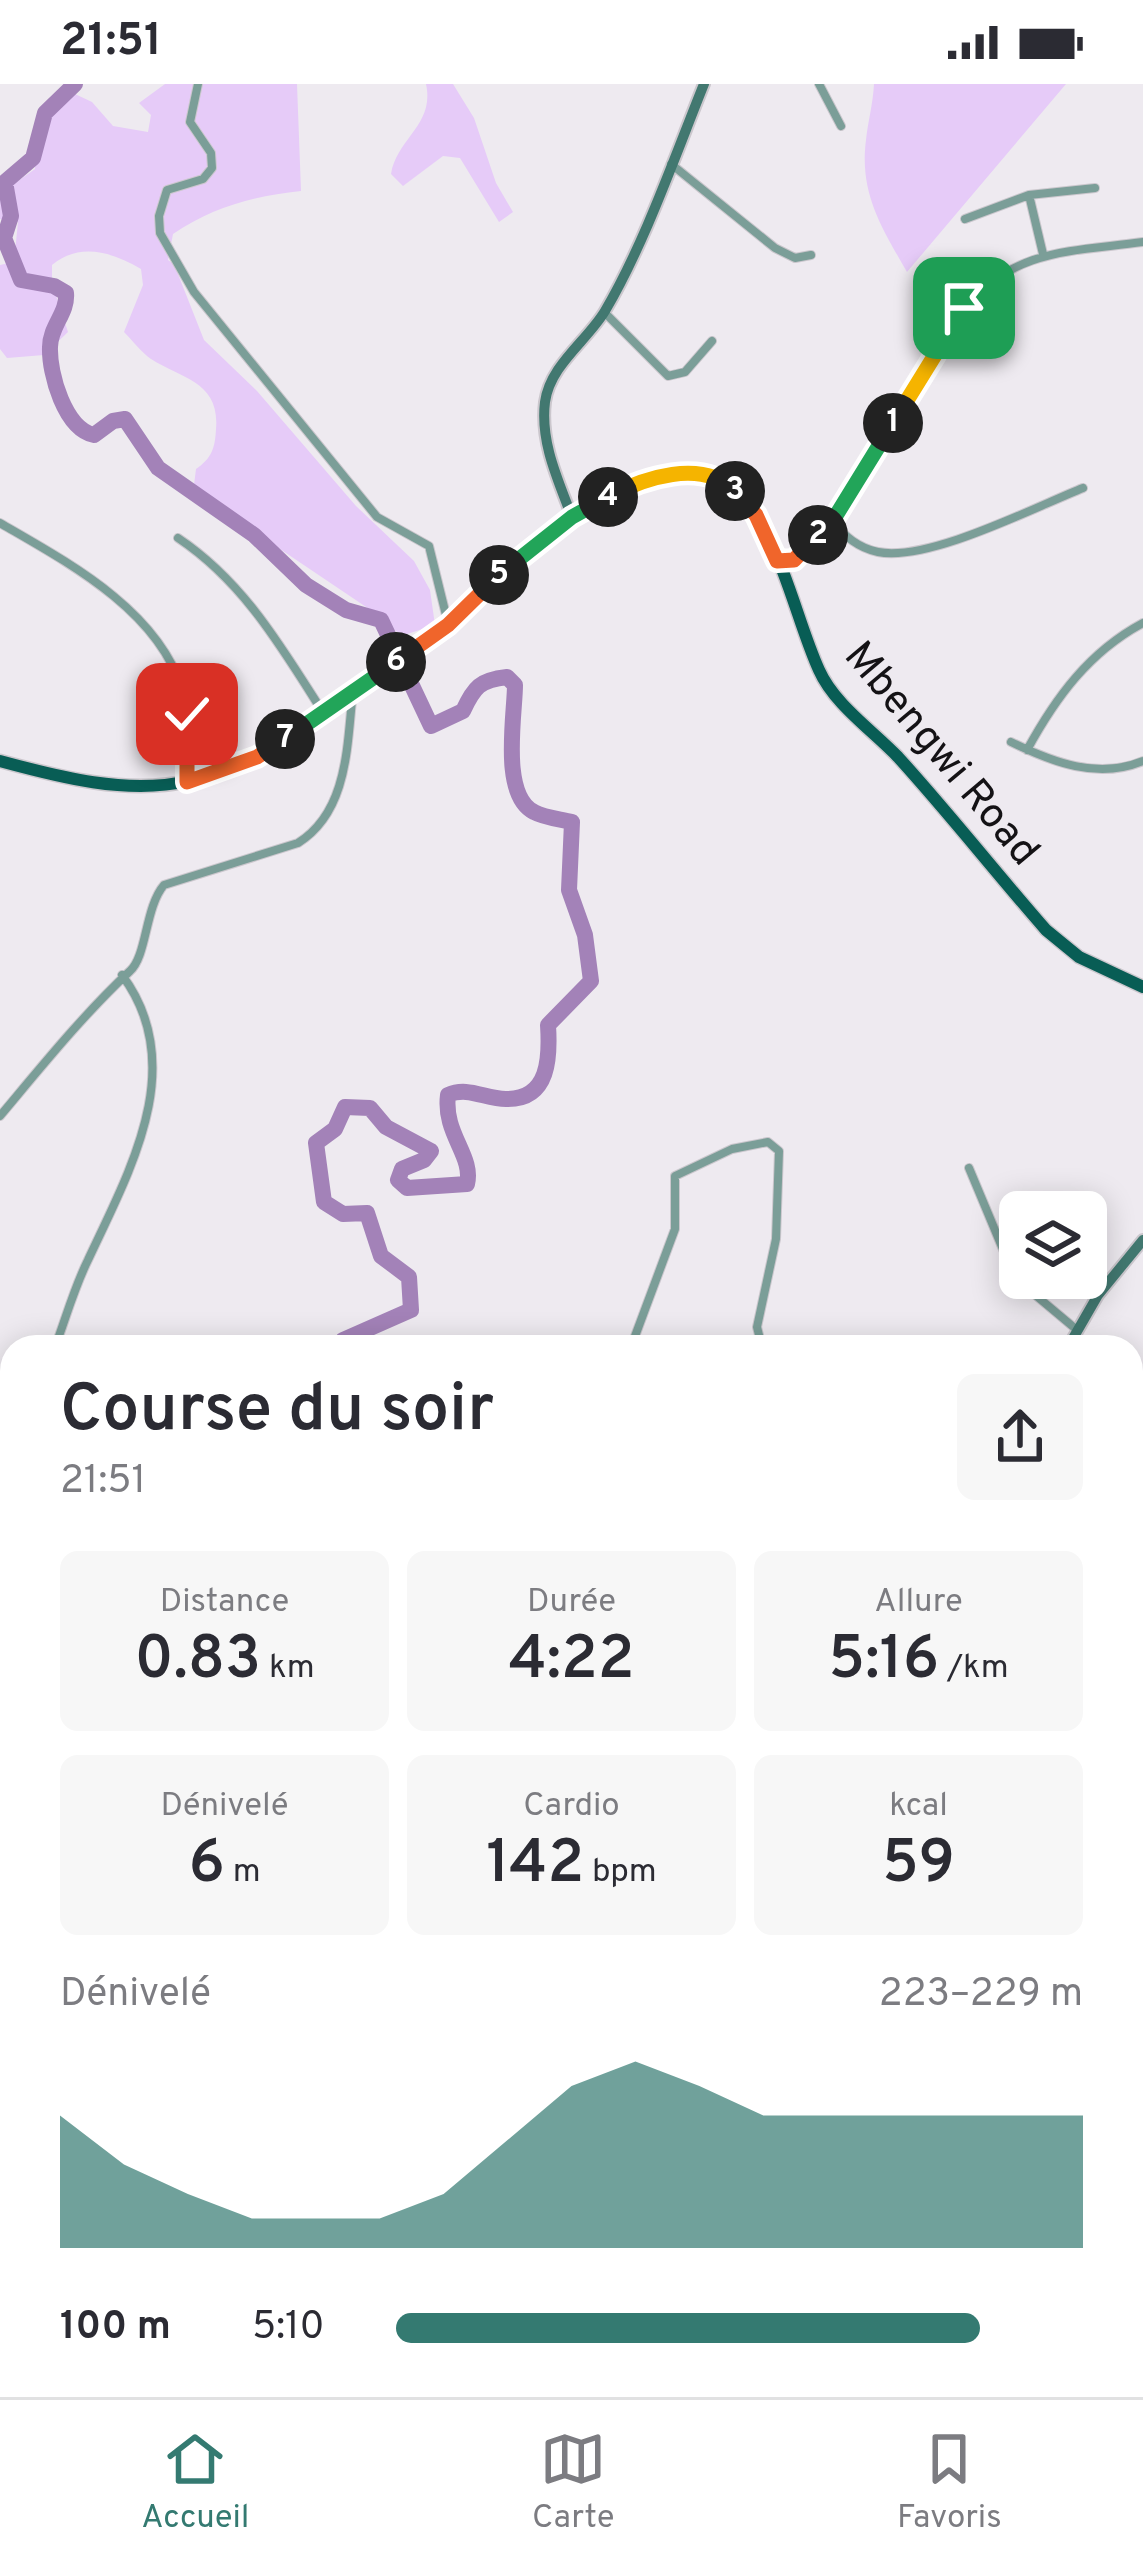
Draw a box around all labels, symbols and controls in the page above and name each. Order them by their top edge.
text: 21:51 [60,14,162,71]
pin [913,257,1015,359]
icon: arrive [931,275,997,341]
pin: 1 [863,393,923,453]
text: 1 [886,402,900,444]
pin: 3 [705,461,765,521]
pin: 4 [578,467,638,527]
text: 3 [725,470,745,512]
text: 4 [597,476,619,518]
pin: 2 [788,505,848,565]
text: 2 [808,514,828,556]
pin: 5 [469,545,529,605]
text: 5 [489,554,509,596]
pin: 6 [366,632,426,692]
street label: Mbengwi Road [831,632,1049,878]
text: 6 [386,641,406,683]
pin [136,663,238,765]
icon: check [154,681,220,747]
pin: 7 [255,709,315,769]
text: 7 [276,718,294,760]
map controls [999,1191,1107,1299]
button: layers [999,1191,1107,1299]
text: Course du soir [60,1371,494,1454]
button: share [957,1374,1083,1500]
text: 21:51 [60,1458,146,1507]
text: Distance [160,1582,289,1624]
text: Durée [527,1582,616,1624]
text: Allure [874,1582,963,1624]
text: 0.83 [134,1624,261,1700]
text: 4:22 [509,1624,634,1700]
text: 5:16 [828,1624,939,1700]
text: km [261,1648,315,1690]
text: /km [939,1648,1009,1690]
text: Dénivelé [161,1786,288,1828]
text: Cardio [523,1786,620,1828]
text: kcal [889,1786,948,1828]
text: 6 [188,1828,225,1904]
text: 142 [486,1828,584,1904]
text: 59 [882,1828,955,1904]
text: m [225,1852,261,1894]
text: bpm [584,1852,657,1894]
text: Dénivelé [60,1971,211,2020]
text: 223–229 m [879,1971,1083,2020]
text: 100 m [60,2304,171,2353]
text: 5:10 [252,2304,325,2353]
tab: Accueil [141,2426,250,2540]
tab: Carte [532,2426,614,2540]
tab: Favoris [897,2426,1002,2540]

